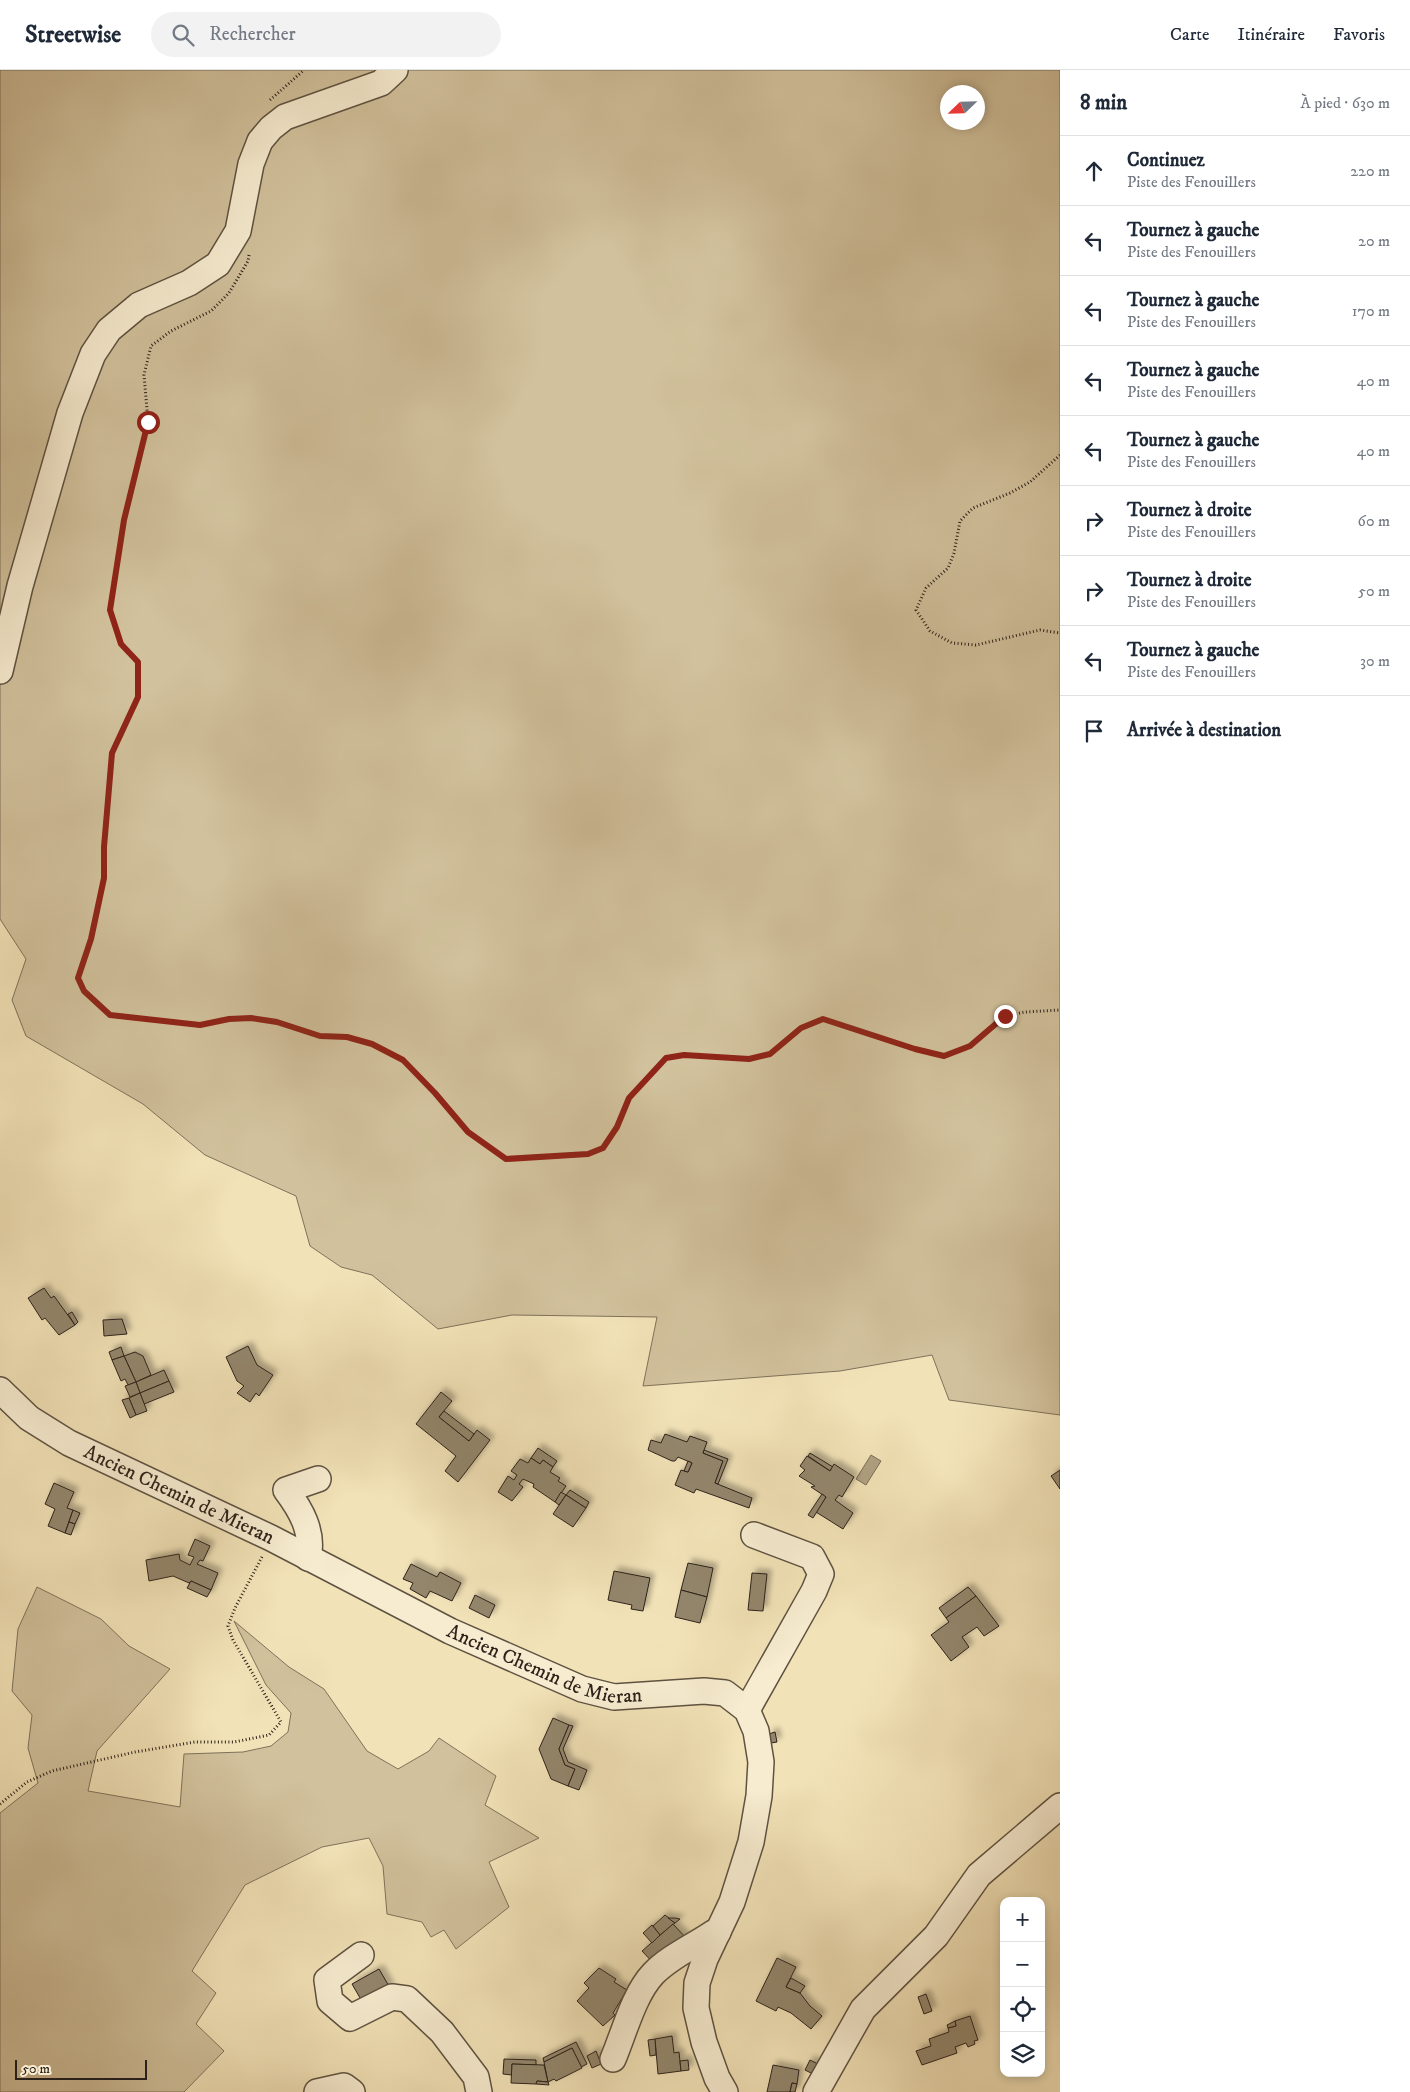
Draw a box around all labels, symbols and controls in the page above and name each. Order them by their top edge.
search box [151,12,501,57]
text: Streetwise [25,20,121,50]
icon: search [169,21,197,49]
text: Rechercher [209,23,296,46]
text: Carte [1170,24,1210,46]
text: Itinéraire [1238,24,1305,46]
text: Favoris [1333,24,1385,46]
north arrow [940,85,985,130]
text: 8 min [1080,90,1127,116]
text: À pied · 630 m [1301,93,1390,113]
text: Continuez [1127,149,1205,172]
icon: ahead [1080,157,1108,185]
text: 220 m [1350,161,1390,181]
text: Piste des Fenouillers [1127,172,1256,192]
text: Tournez à gauche [1127,219,1259,242]
icon: left [1080,227,1108,255]
text: 20 m [1358,231,1390,251]
text: Piste des Fenouillers [1127,242,1256,262]
text: Tournez à gauche [1127,289,1259,312]
icon: left [1080,297,1108,325]
text: 170 m [1352,301,1390,321]
text: Piste des Fenouillers [1127,312,1256,332]
text: Tournez à gauche [1127,359,1259,382]
icon: left [1080,367,1108,395]
text: 40 m [1357,371,1390,391]
text: Piste des Fenouillers [1127,382,1256,402]
route start [137,411,160,434]
text: Tournez à gauche [1127,429,1259,452]
icon: left [1080,437,1108,465]
text: 40 m [1357,441,1390,461]
text: Piste des Fenouillers [1127,452,1256,472]
text: Tournez à droite [1127,499,1252,522]
icon: right [1080,507,1108,535]
text: 60 m [1358,511,1390,531]
text: Piste des Fenouillers [1127,522,1256,542]
text: Tournez à droite [1127,569,1252,592]
icon: right [1080,577,1108,605]
text: 50 m [1358,581,1390,601]
text: Piste des Fenouillers [1127,592,1256,612]
text: Tournez à gauche [1127,639,1259,662]
icon: left [1080,647,1108,675]
text: 30 m [1360,651,1390,671]
text: Piste des Fenouillers [1127,662,1256,682]
icon: arrive [1080,717,1108,745]
text: Arrivée à destination [1127,719,1281,742]
route end [994,1005,1017,1028]
street label: Ancien Chemin de Mieran [80,1439,279,1550]
street label: Ancien Chemin de Mieran [443,1619,644,1710]
map controls [1000,1897,1045,2077]
button: + [1000,1897,1045,1942]
button: − [1000,1942,1045,1987]
button: locate [1000,1987,1045,2032]
button: layers [1000,2032,1045,2077]
scale bar [15,2057,148,2080]
text: 50 m [22,2060,50,2078]

